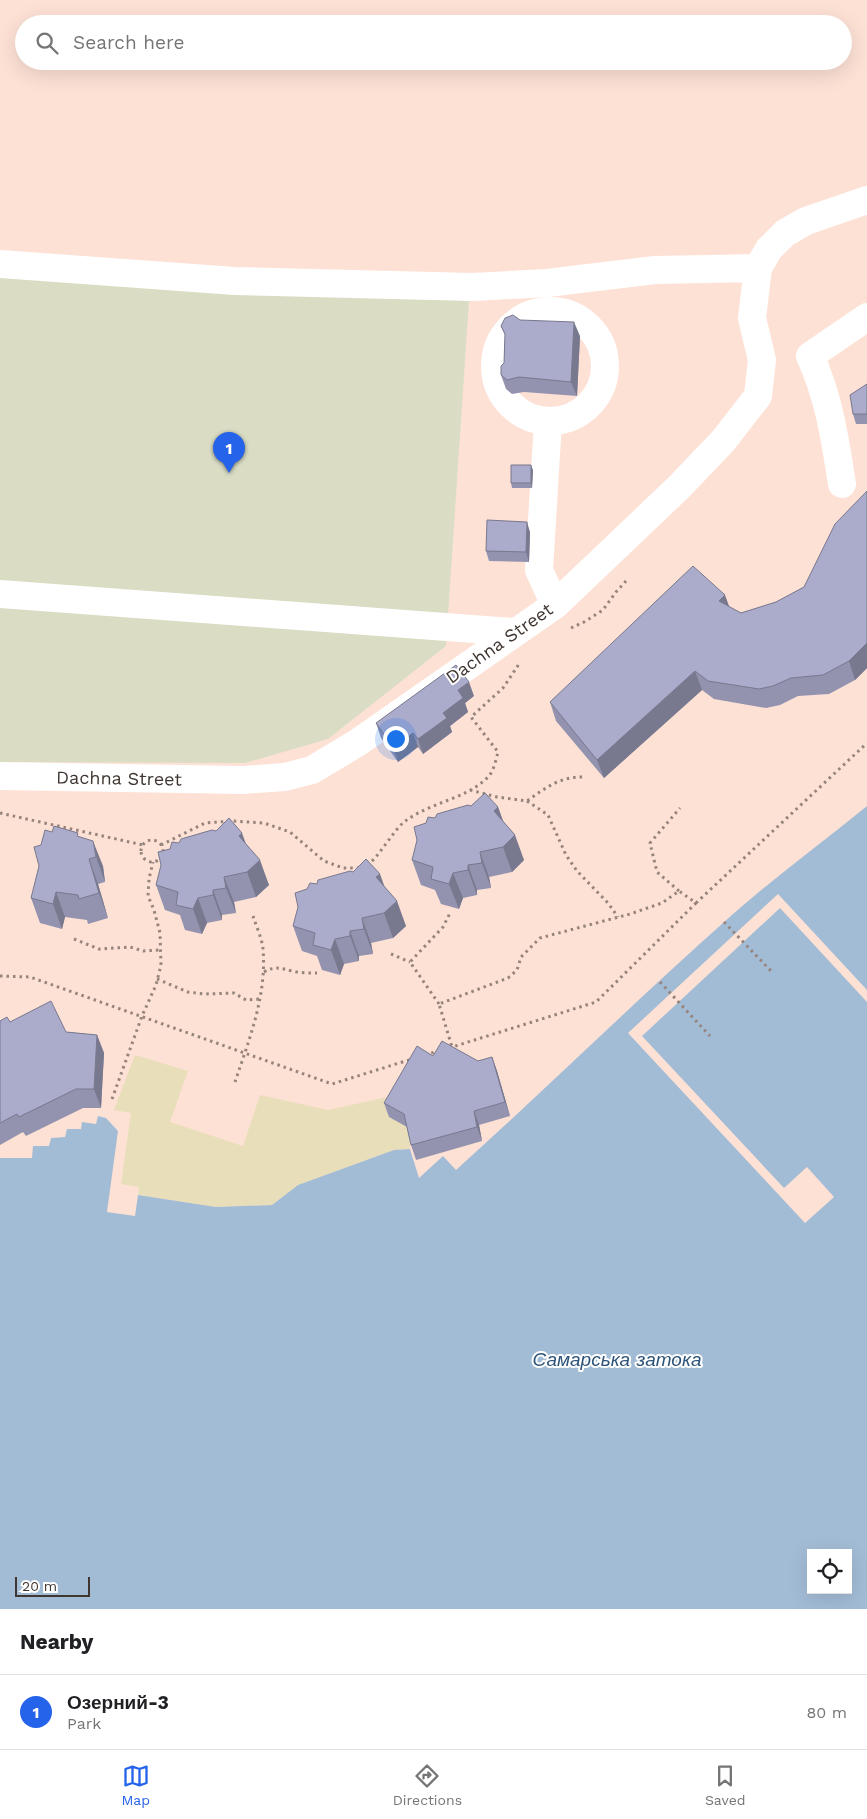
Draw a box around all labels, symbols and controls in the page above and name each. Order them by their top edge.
search box [15,15,852,70]
icon: search [33,29,61,57]
text: Search here [73,31,184,54]
pin: 1 [213,432,245,473]
street label: Dachna Street [442,598,557,688]
your location [383,726,409,752]
street label: Dachna Street [56,766,182,790]
water label: Самарська затока [533,1348,701,1371]
map controls [807,1549,852,1594]
button: locate [807,1549,852,1594]
scale bar [15,1574,90,1597]
text: 20 m [22,1578,57,1594]
text: Nearby [20,1629,93,1654]
text: Озерний-3 [67,1691,169,1714]
text: 1 [33,1703,39,1722]
text: 80 m [806,1703,847,1722]
text: Park [67,1714,101,1733]
tab: Map [121,1762,150,1808]
tab: Directions [393,1762,462,1808]
tab: Saved [705,1762,746,1808]

